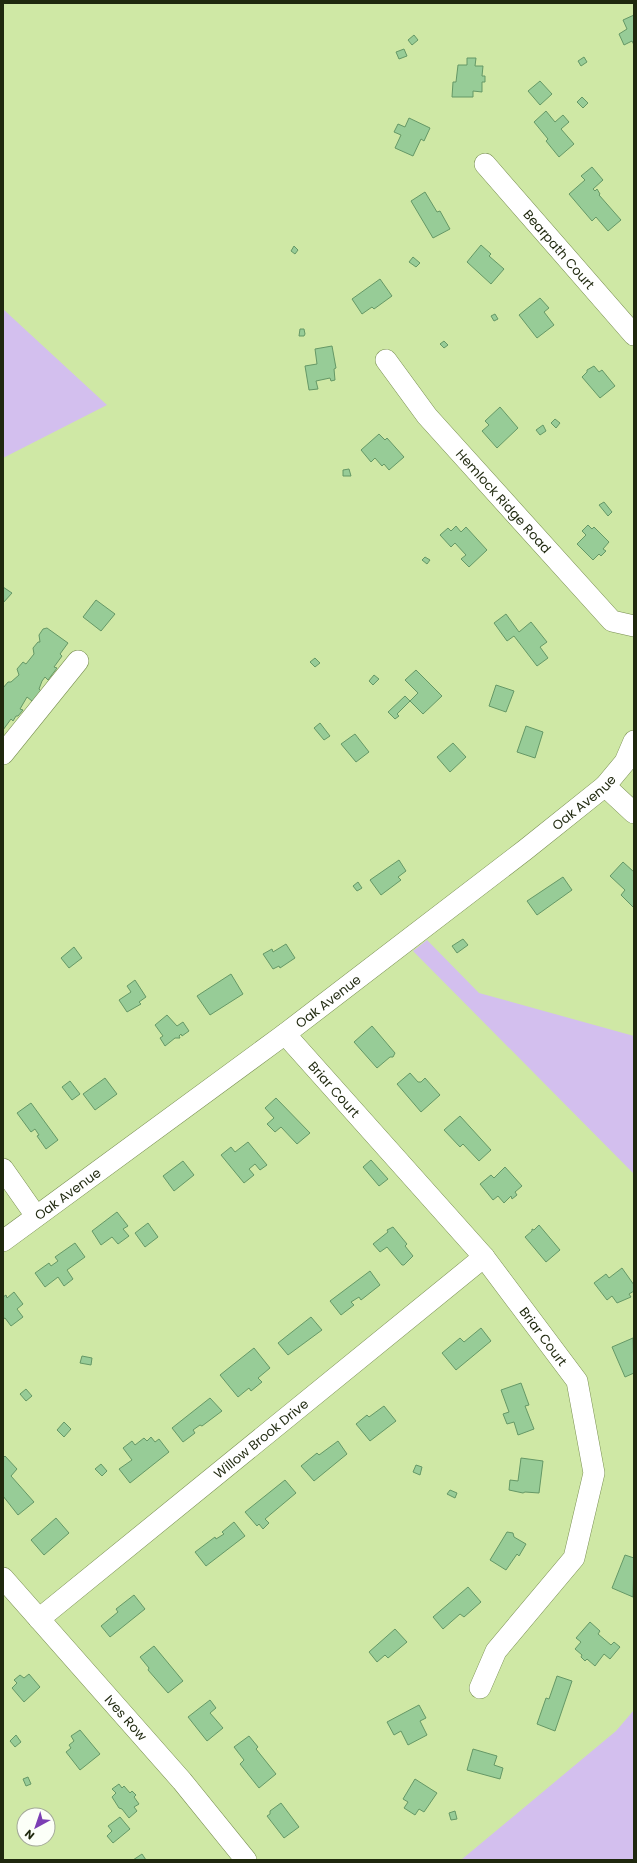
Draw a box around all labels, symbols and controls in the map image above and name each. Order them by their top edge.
street label: Bearpath Court [519,205,599,293]
street label: Hemlock Ridge Road [452,445,556,557]
street label: Oak Avenue [548,770,620,834]
street label: Oak Avenue [291,970,365,1032]
street label: Briar Court [304,1057,365,1122]
street label: Oak Avenue [30,1163,105,1224]
street label: Briar Court [515,1303,572,1370]
street label: Willow Brook Drive [209,1394,312,1483]
street label: Ives Row [100,1690,152,1745]
north arrow [16,1807,56,1847]
text: N [21,1826,38,1843]

